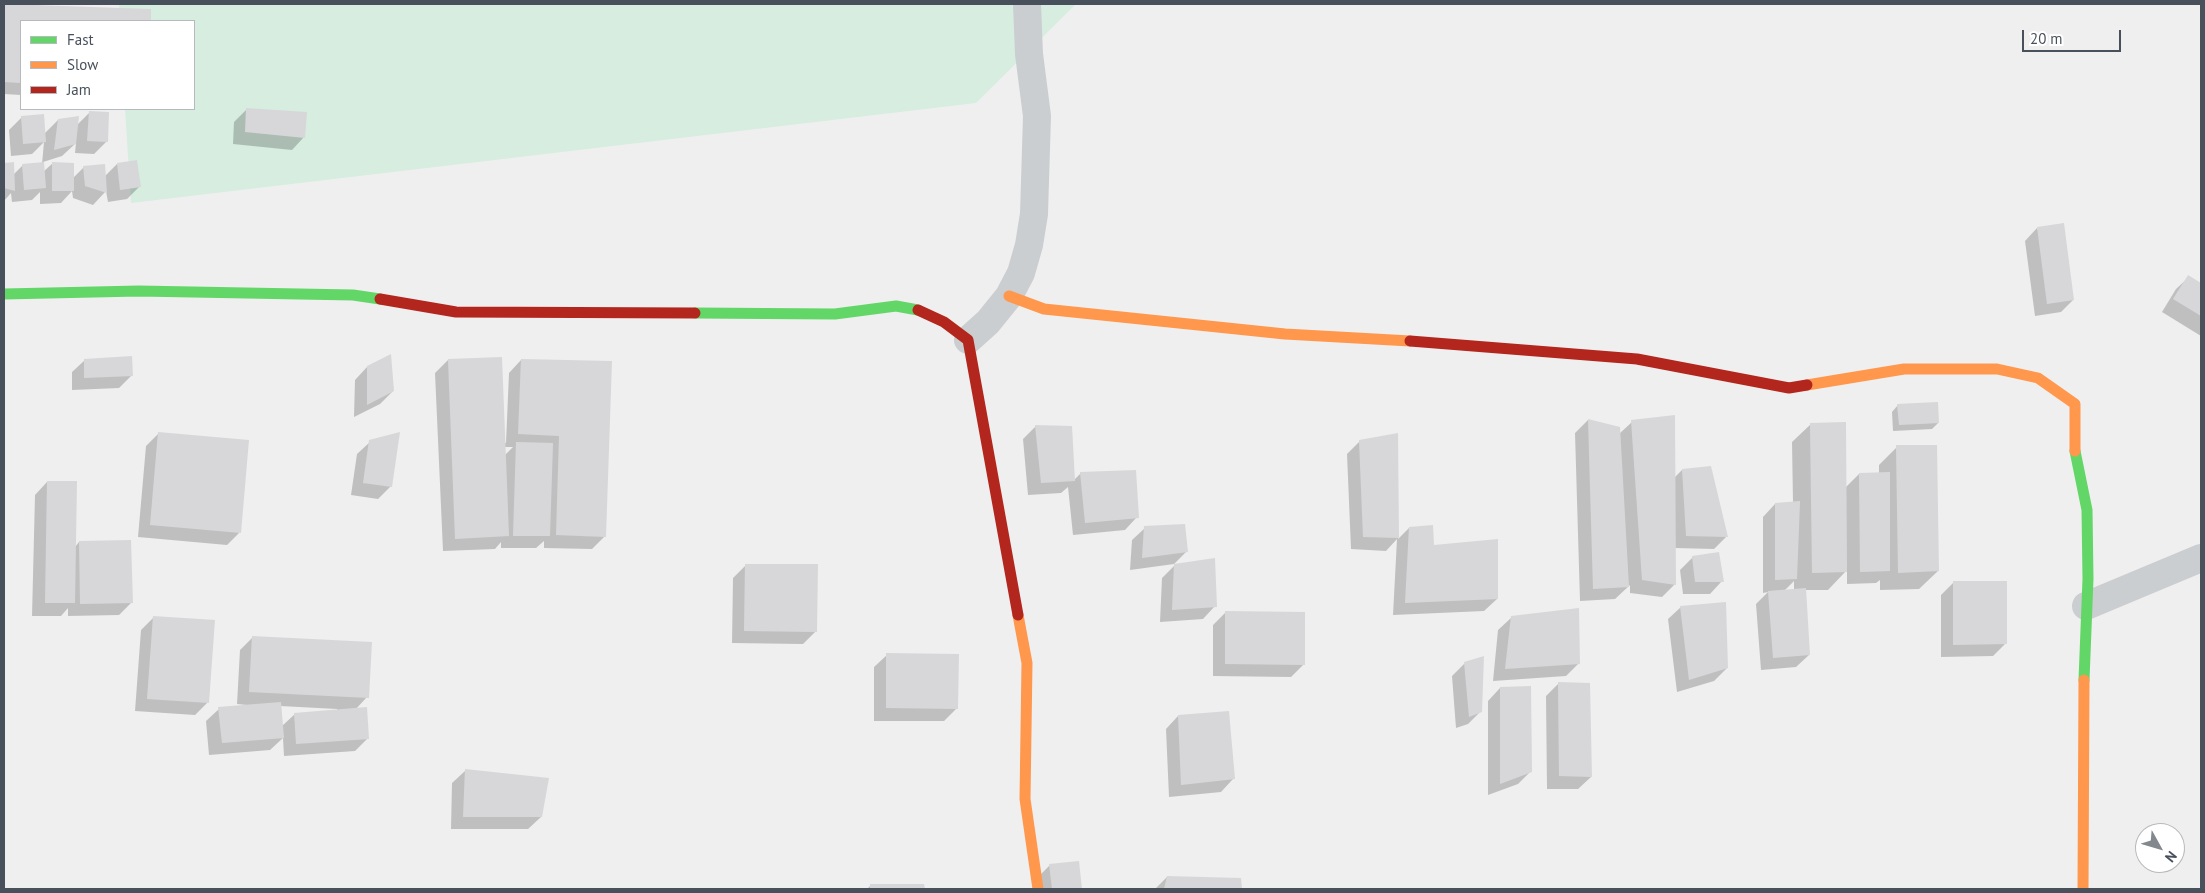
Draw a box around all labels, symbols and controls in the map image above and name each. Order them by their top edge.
legend [20,20,195,110]
scale bar [2025,20,2124,52]
text: 20 m [2030,29,2063,48]
text: Fast [67,30,94,49]
text: Slow [67,55,98,74]
text: Jam [67,80,91,99]
north arrow [2135,823,2185,873]
text: N [2161,848,2181,866]

